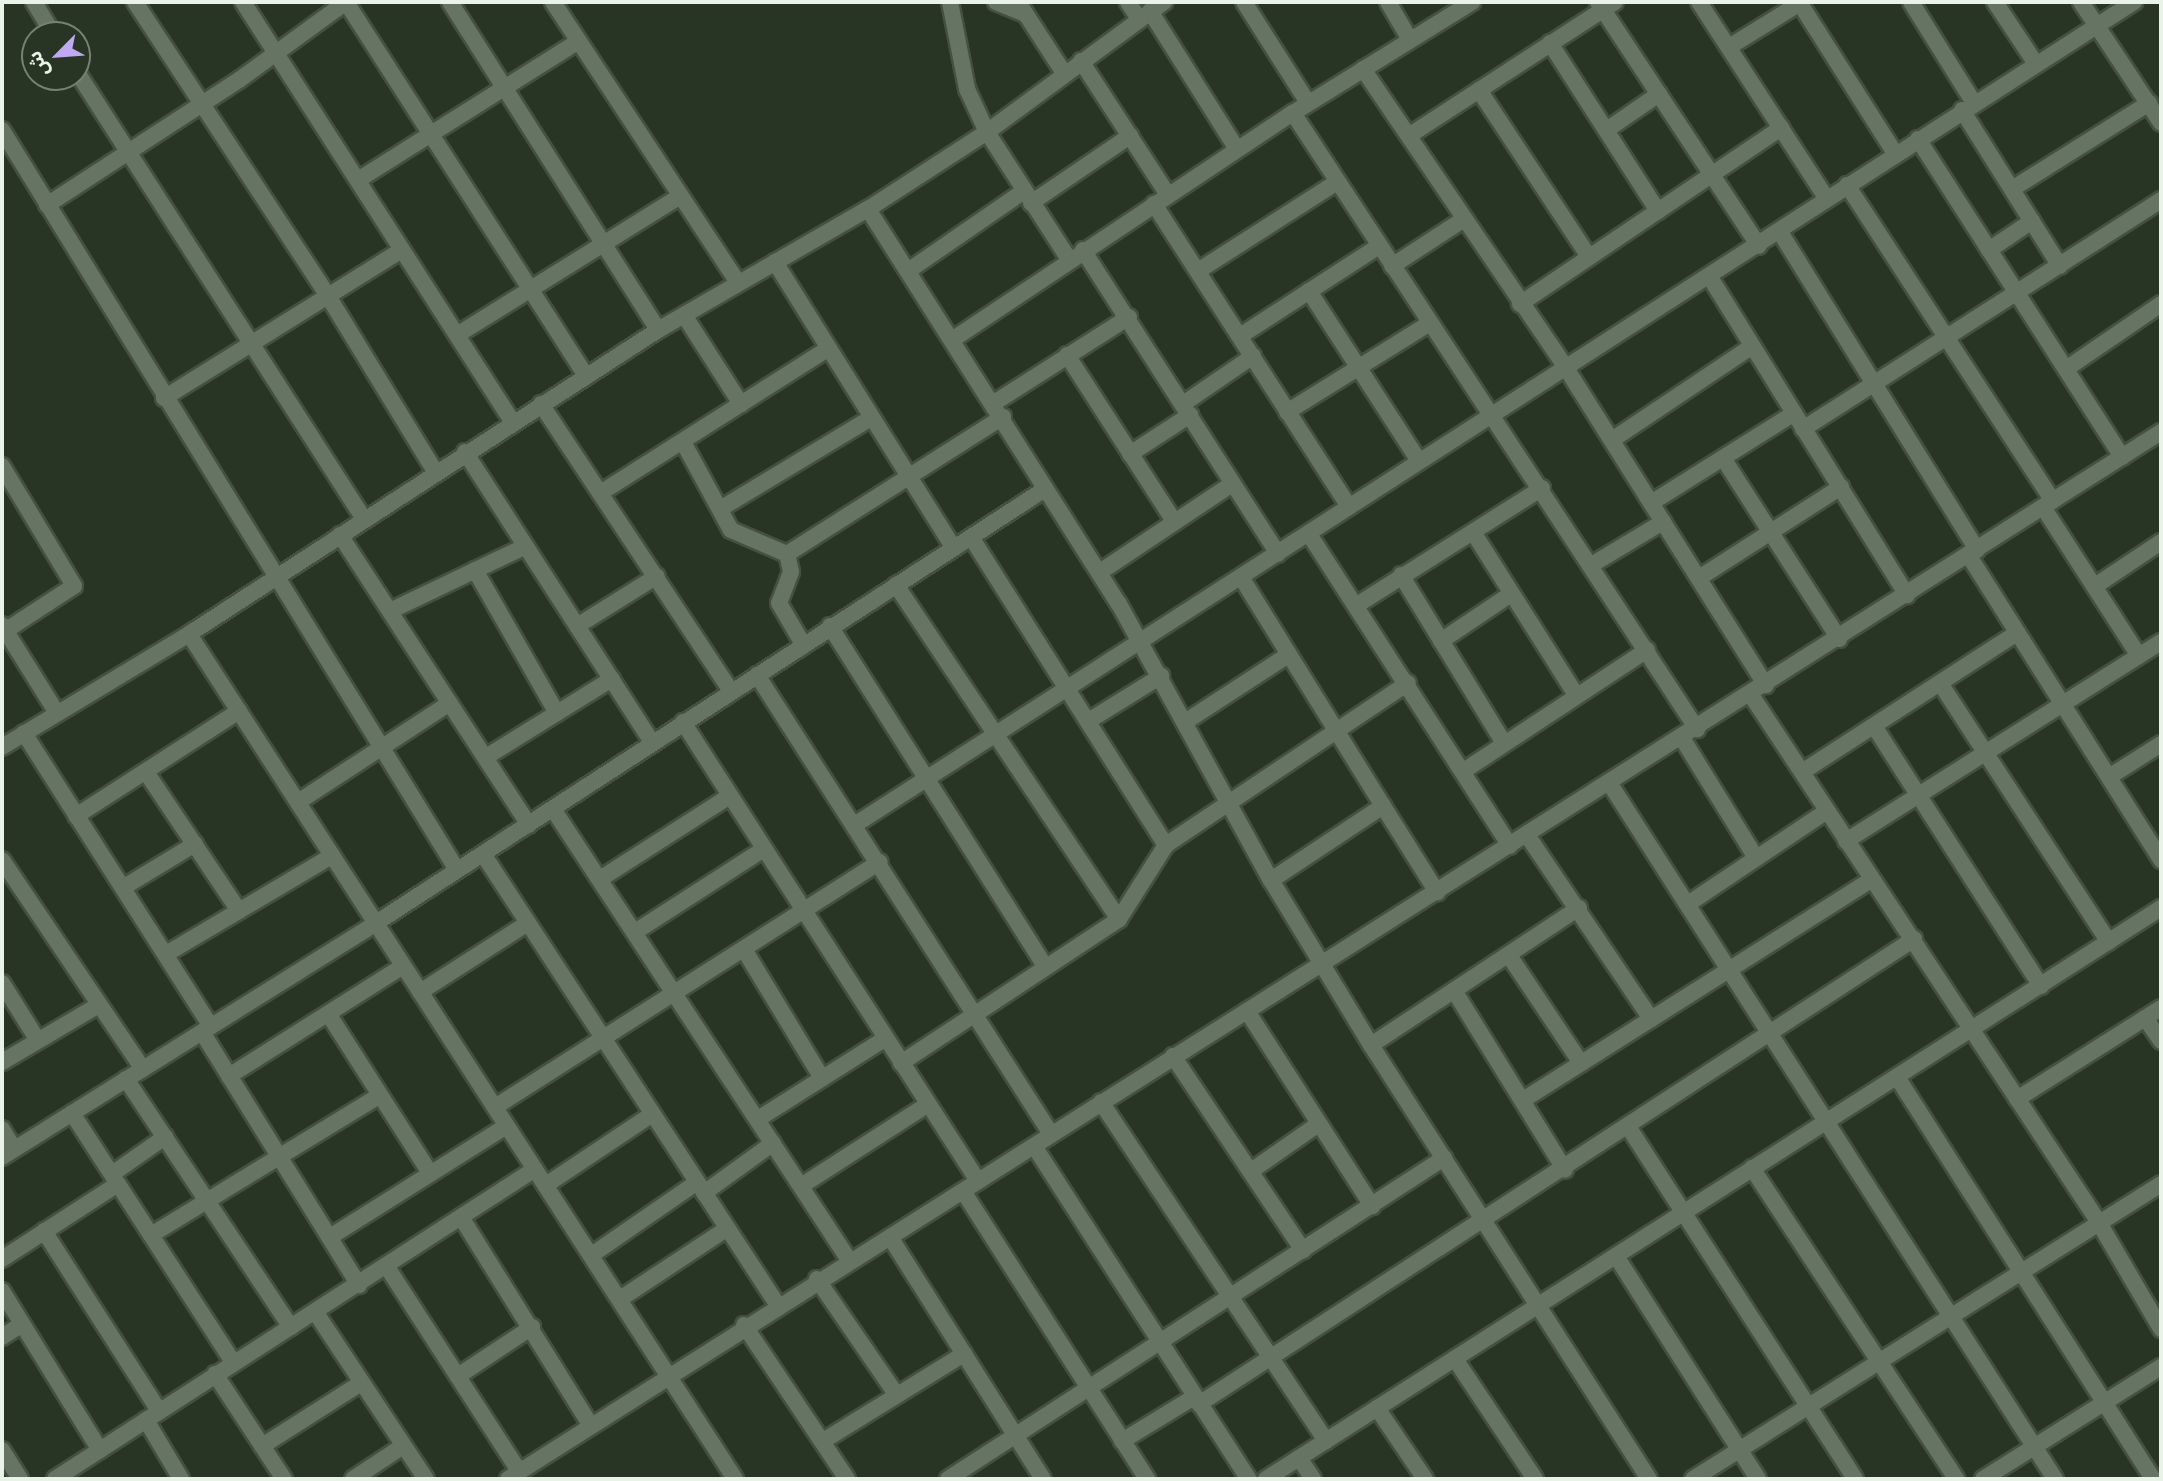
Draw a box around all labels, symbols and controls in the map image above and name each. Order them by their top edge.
north arrow [21,21,91,91]
text: ش [22,48,54,81]

